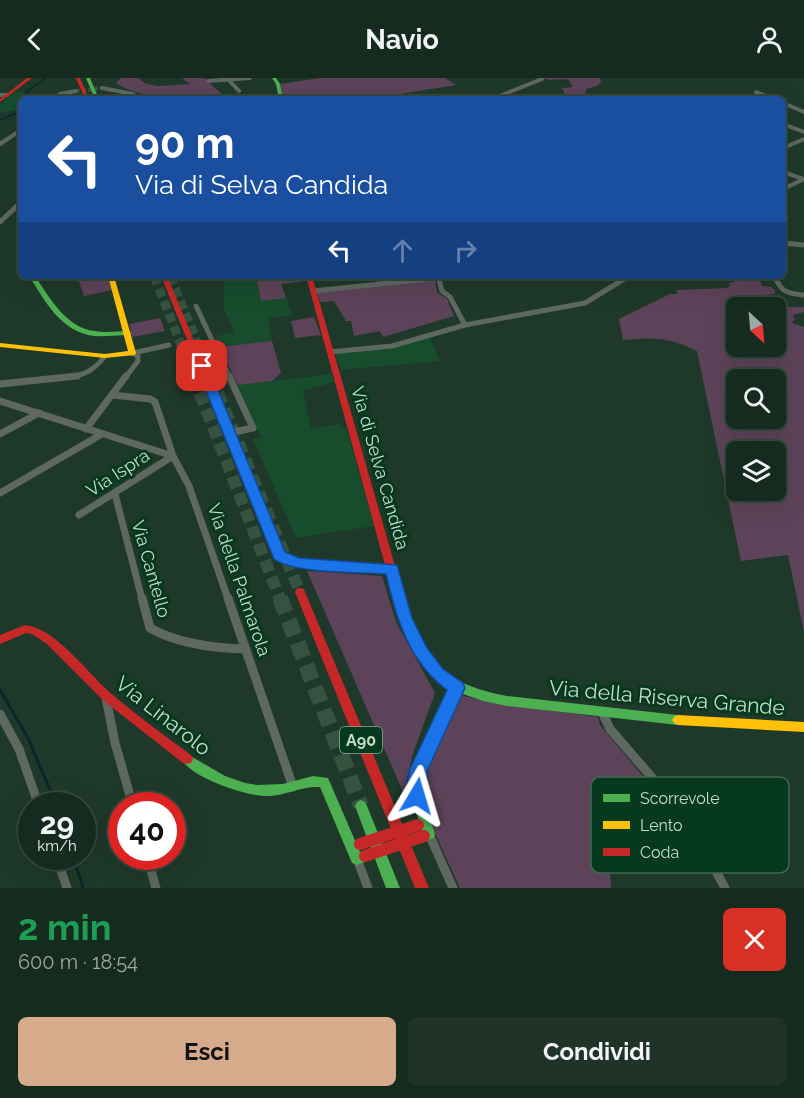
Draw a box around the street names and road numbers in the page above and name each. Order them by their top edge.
street label: Via di Selva Candida [347,384,414,552]
street label: Via Ispra [82,444,153,501]
street label: Via della Palmarola [203,501,275,659]
street label: Via Cantello [128,518,175,620]
street label: Via Linarolo [111,671,216,761]
street label: Via della Riserva Grande [548,675,786,720]
road number: A90 [340,727,382,753]

